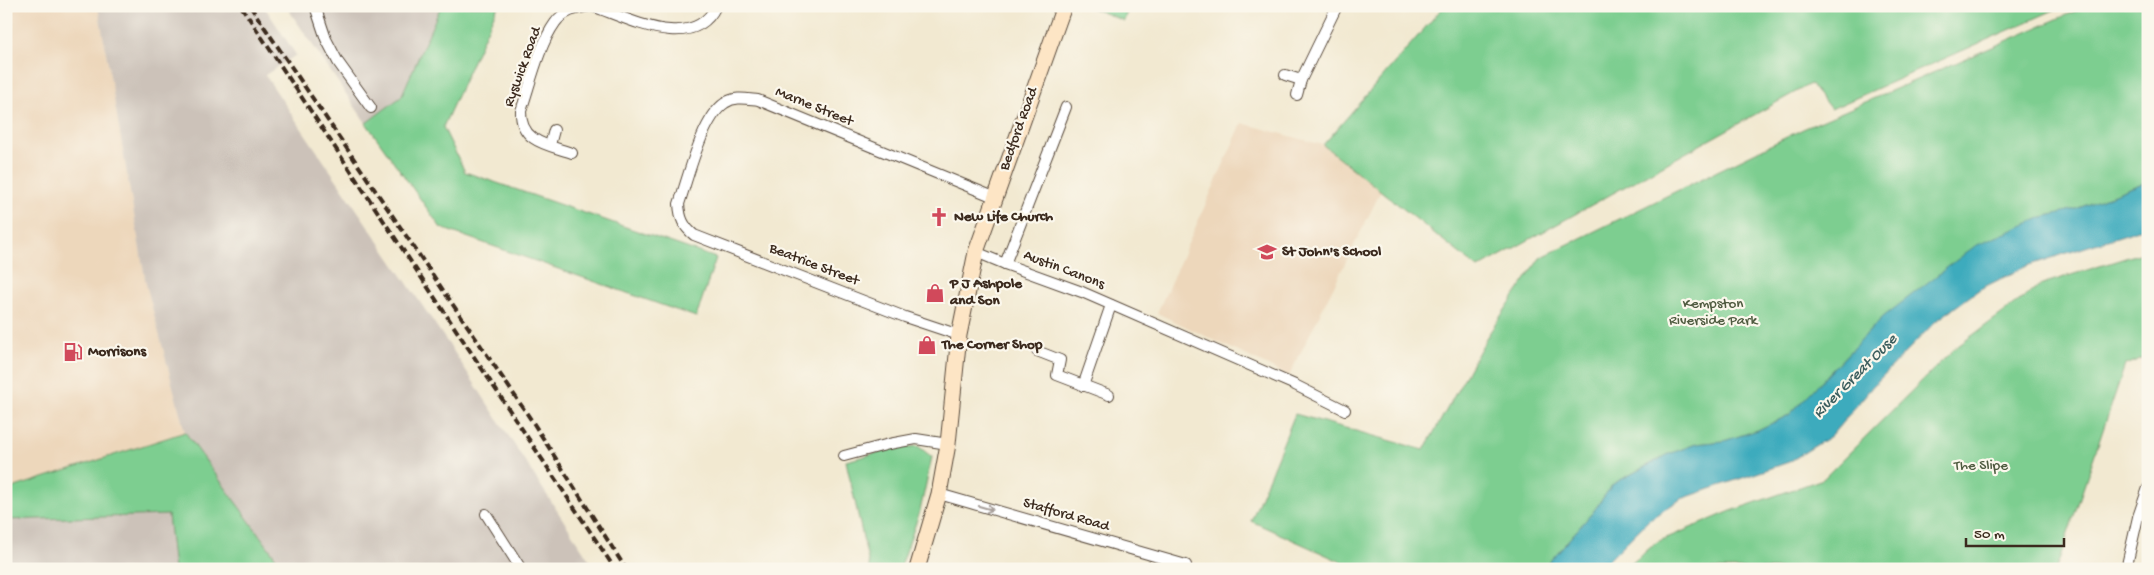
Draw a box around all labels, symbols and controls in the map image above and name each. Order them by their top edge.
street label: Ryswick Road [500,23,546,109]
street label: Marne Street [772,83,857,131]
street label: Bedford Road [995,84,1043,174]
church icon: New Life Church [928,206,950,228]
place label: New Life Church [954,208,1053,226]
street label: Beatrice Street [766,239,863,291]
school or university icon: St John's School [1256,241,1278,263]
place label: St John's School [1282,243,1382,261]
street label: Austin Canons [1021,246,1108,294]
place label: P J Ashpole and Son [949,275,1023,310]
shop icon: P J Ashpole and Son [924,282,946,304]
park label: Kempston Riverside Park [1669,295,1758,330]
water label: River Great Ouse [1810,330,1903,423]
shop icon: The Corner Shop [916,334,938,356]
place label: The Corner Shop [941,336,1043,354]
fuel station icon: Morrisons [62,341,84,363]
place label: Morrisons [88,343,148,361]
park label: The Slipe [1953,457,2008,475]
street label: Stafford Road [1021,494,1112,536]
one-way arrow [977,503,993,513]
scale bar [1966,515,2064,547]
text: 50 m [1974,526,2005,544]

